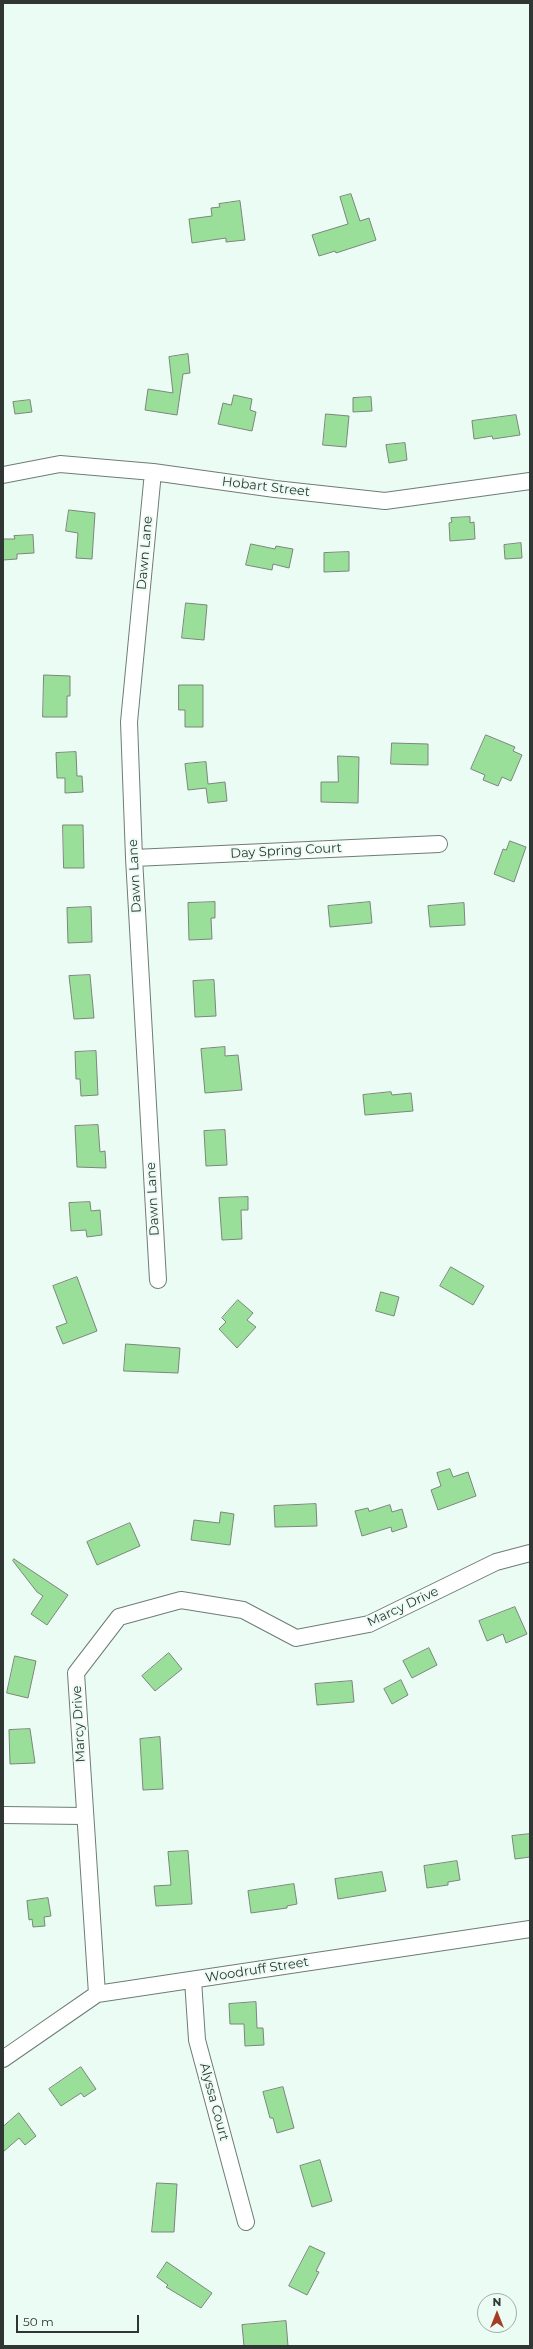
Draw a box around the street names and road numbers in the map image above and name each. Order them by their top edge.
street label: Hobart Street [221,474,311,500]
street label: Dawn Lane [134,516,156,590]
street label: Dawn Lane [125,839,145,913]
street label: Day Spring Court [230,840,342,862]
street label: Dawn Lane [143,1162,163,1236]
street label: Marcy Drive [365,1584,441,1630]
street label: Marcy Drive [69,1685,89,1763]
street label: Woodruff Street [204,1954,310,1986]
street label: Alyssa Court [196,2061,232,2143]

